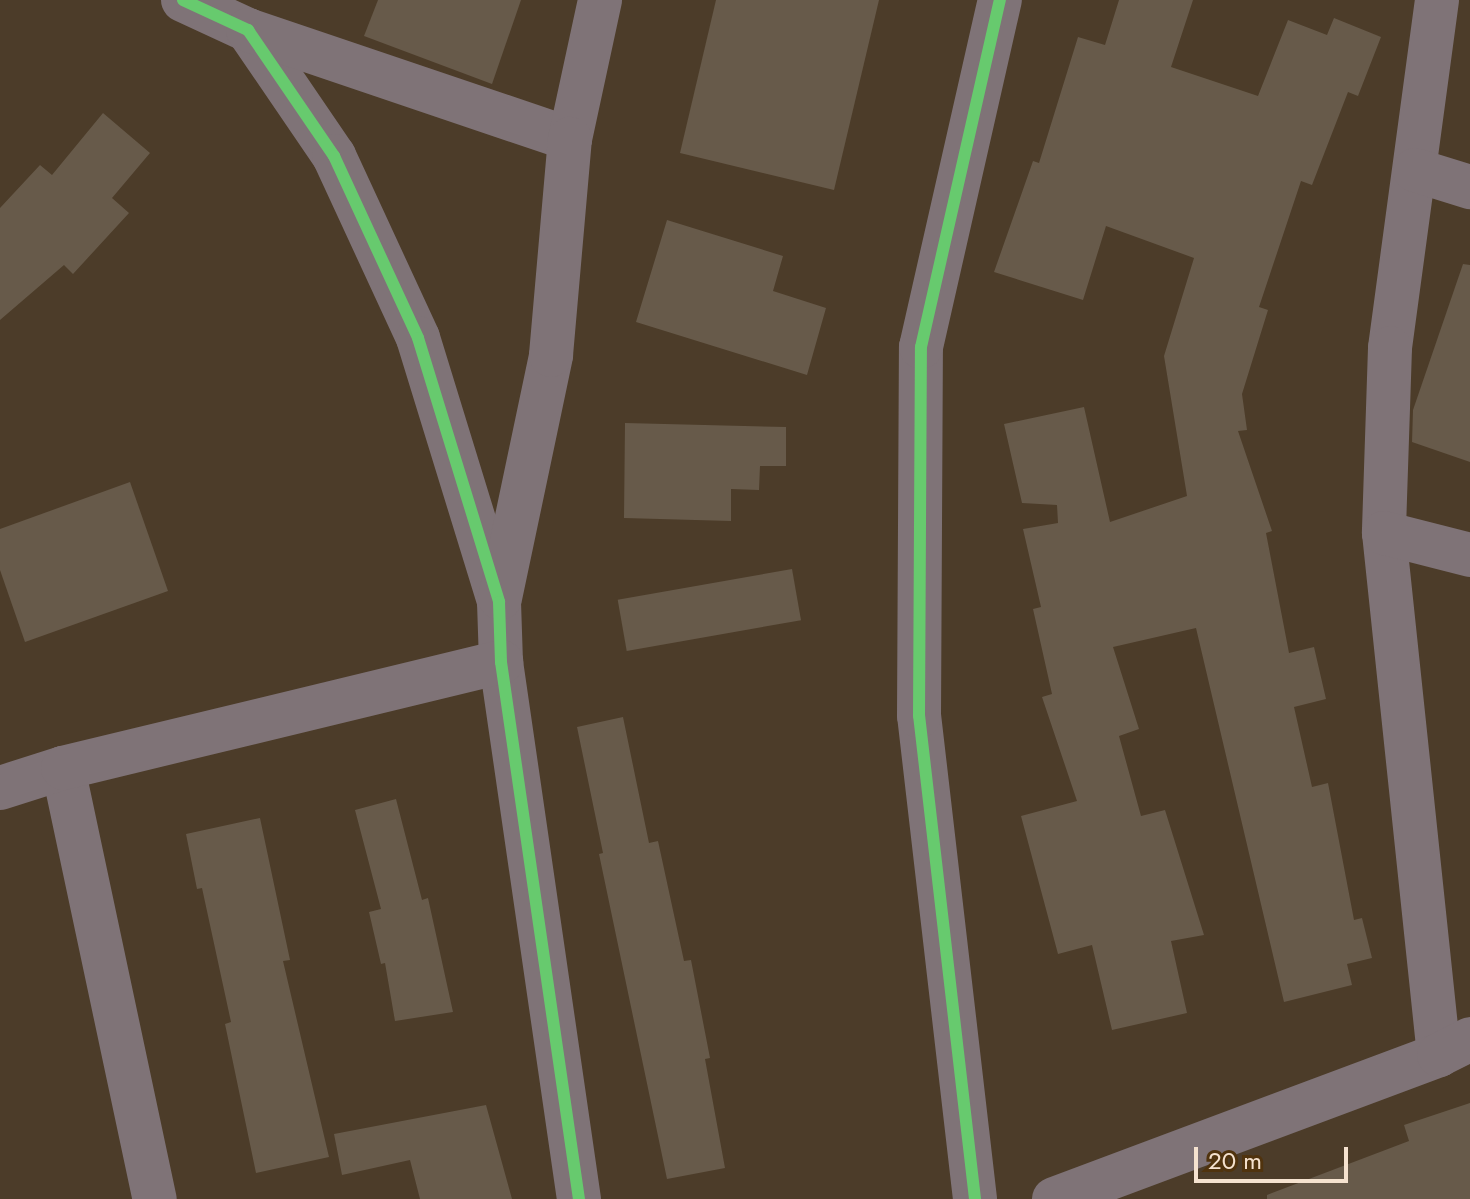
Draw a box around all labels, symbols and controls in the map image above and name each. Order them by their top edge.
scale bar [1198,1131,1352,1181]
text: 20 m [1208,1143,1262,1178]

